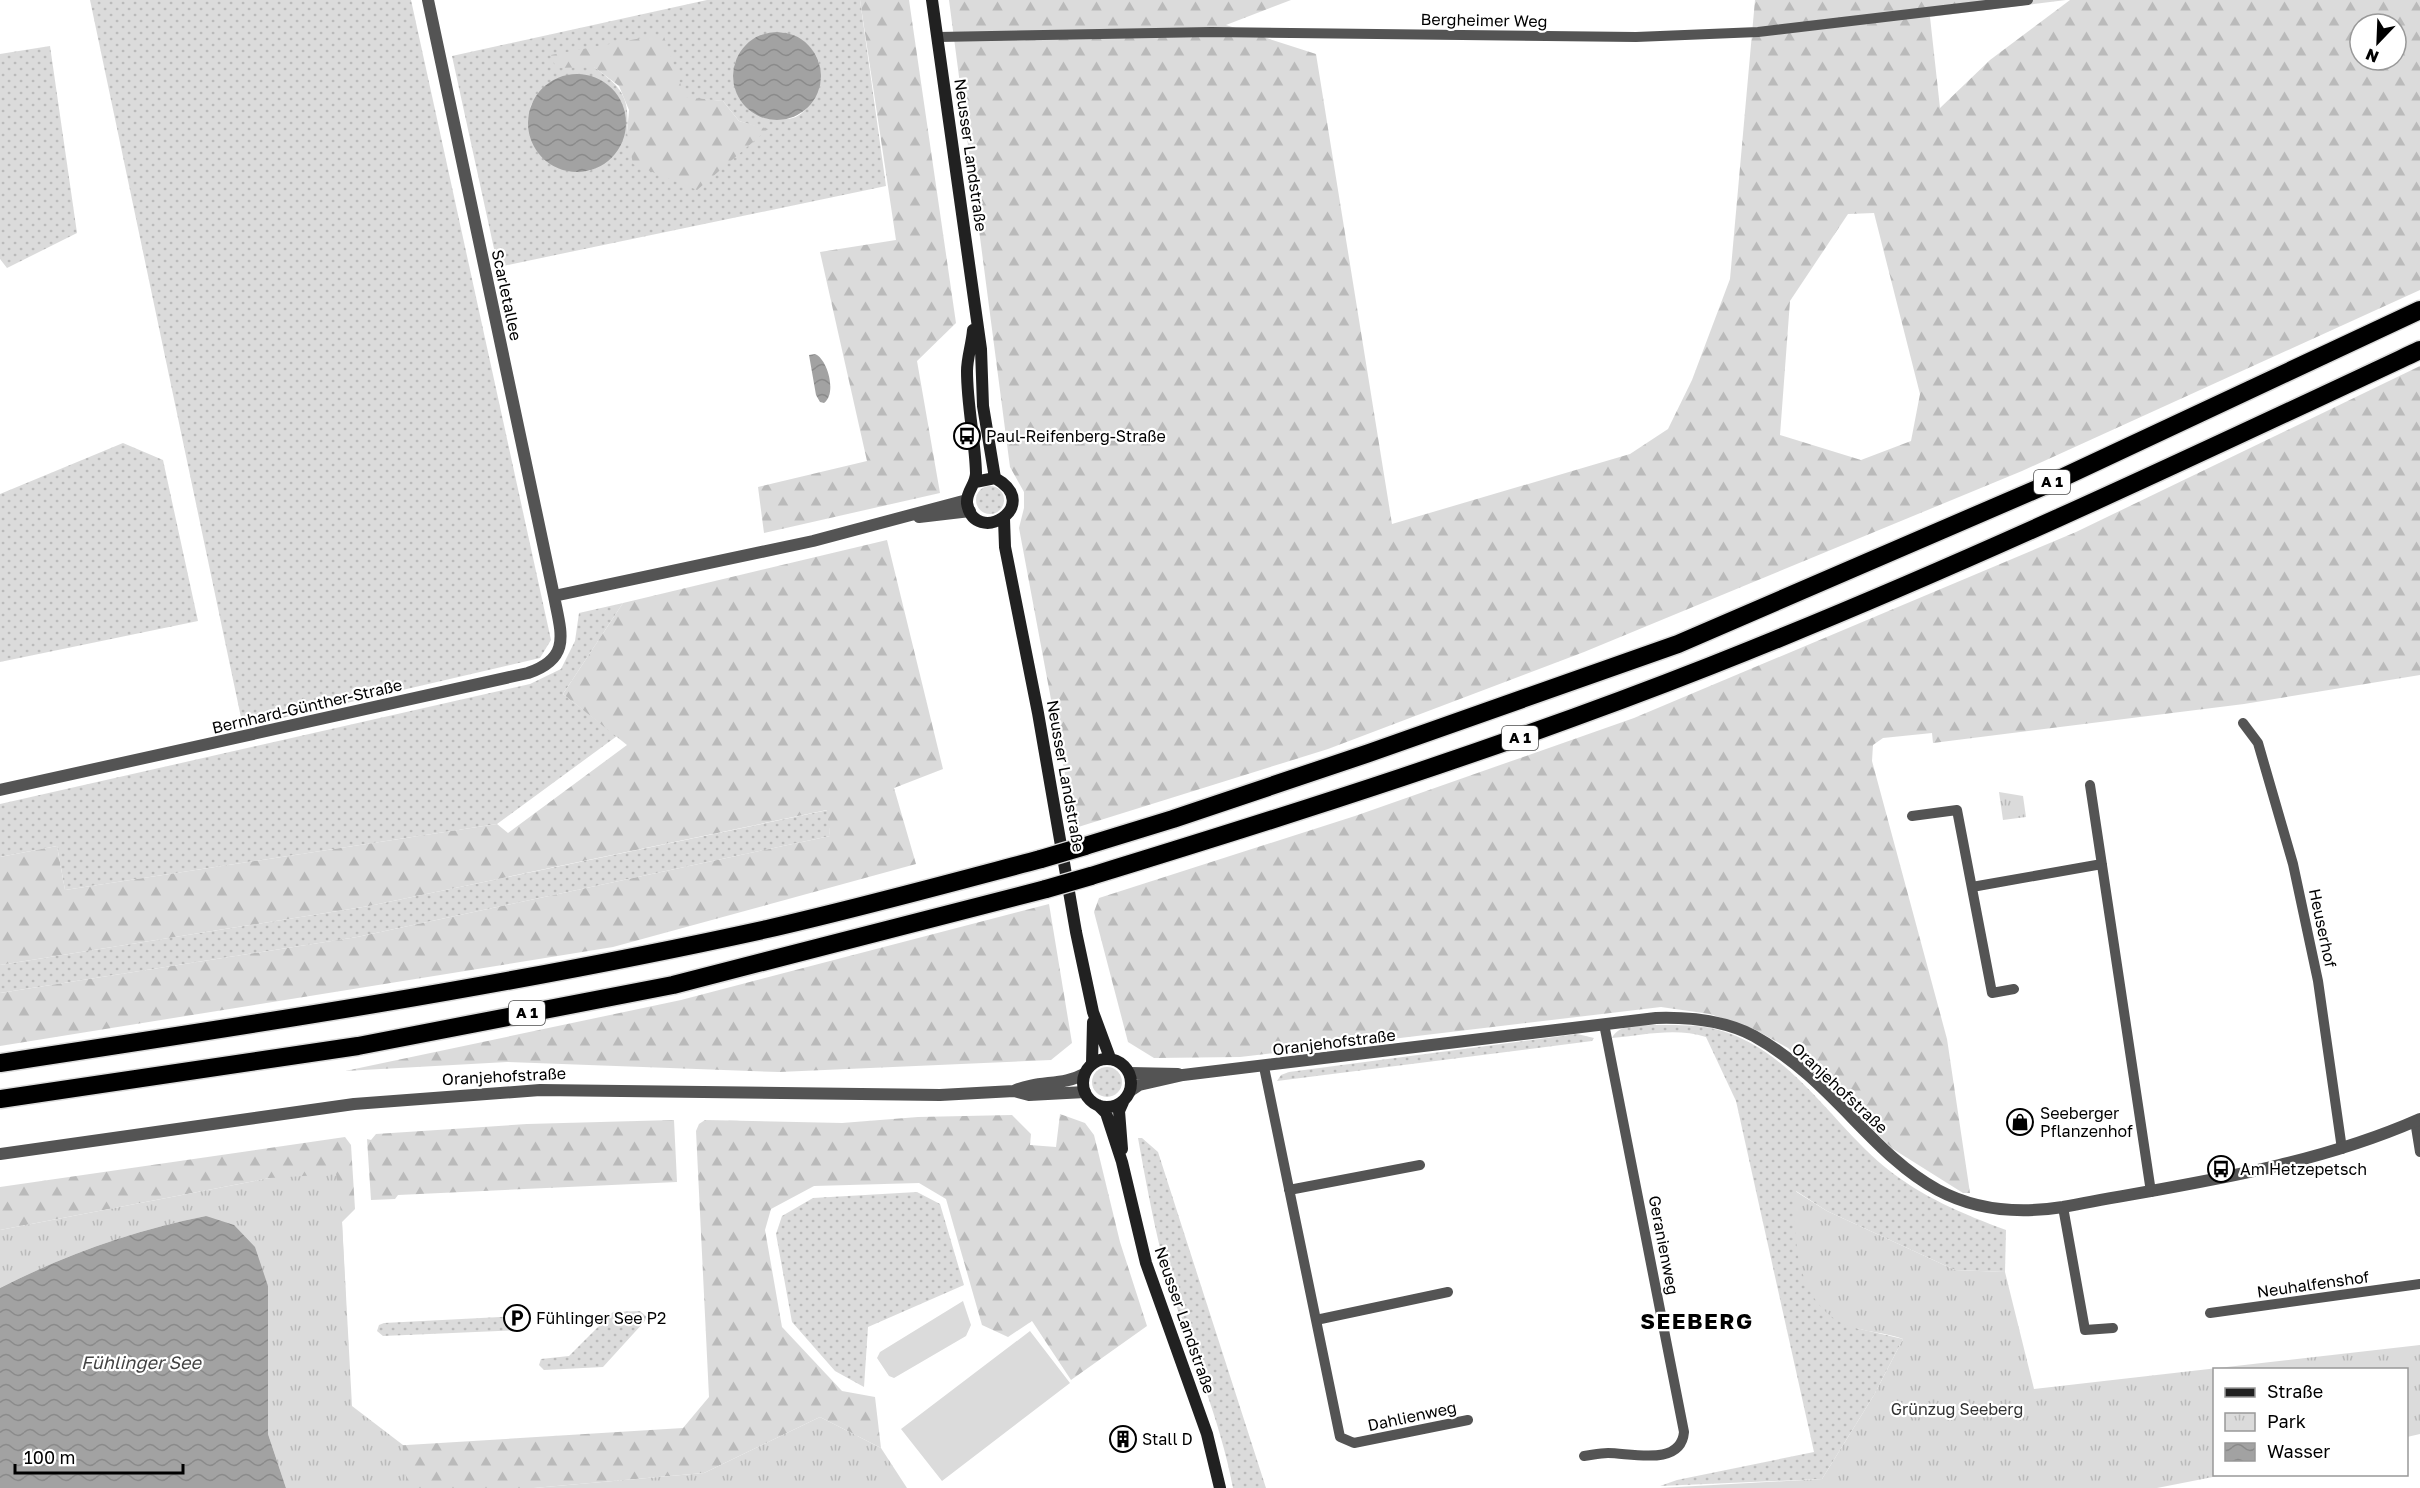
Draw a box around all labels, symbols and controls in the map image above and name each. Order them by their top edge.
street label: Bergheimer Weg [1420,9,1548,31]
north arrow [2348,12,2408,72]
text: N [2363,44,2382,67]
street label: Neusser Landstraße [950,77,992,233]
street label: Scarletallee [488,248,526,342]
bus stop icon: Paul-Reifenberg-Straße [952,421,982,451]
place label: Paul-Reifenberg-Straße [986,426,1166,446]
road number: A 1 [2034,470,2070,494]
street label: Bernhard-Günther-Straße [210,674,404,738]
street label: Neusser Landstraße [1043,698,1089,854]
road number: A 1 [1502,726,1538,750]
street label: Heuserhof [2305,887,2341,969]
road number: A 1 [509,1001,545,1025]
street label: Oranjehofstraße [1271,1025,1397,1059]
street label: Oranjehofstraße [1788,1038,1892,1138]
street label: Oranjehofstraße [442,1063,566,1089]
place label: Seeberger Pflanzenhof [2040,1103,2133,1141]
shop icon: Seeberger Pflanzenhof [2005,1107,2035,1137]
bus stop icon: Am Hetzepetsch [2206,1154,2236,1184]
place label: Am Hetzepetsch [2240,1159,2367,1179]
street label: Geranienweg [1645,1194,1683,1296]
street label: Neusser Landstraße [1150,1244,1220,1396]
street label: Neuhalfenshof [2256,1266,2371,1302]
parking icon: Fühlinger See P2 [502,1303,532,1333]
district label: SEEBERG [1640,1307,1754,1334]
place label: Fühlinger See P2 [536,1308,666,1328]
water label: Fühlinger See [81,1351,202,1373]
legend [2213,1368,2408,1476]
text: Straße [2267,1380,2323,1402]
street label: Dahlienweg [1366,1397,1458,1435]
park label: Grünzug Seeberg [1891,1399,2023,1419]
text: Park [2267,1410,2306,1432]
building icon: Stall D [1108,1424,1138,1454]
place label: Stall D [1142,1429,1193,1449]
scale bar [15,1437,183,1475]
text: Wasser [2267,1440,2330,1462]
text: 100 m [24,1446,75,1468]

